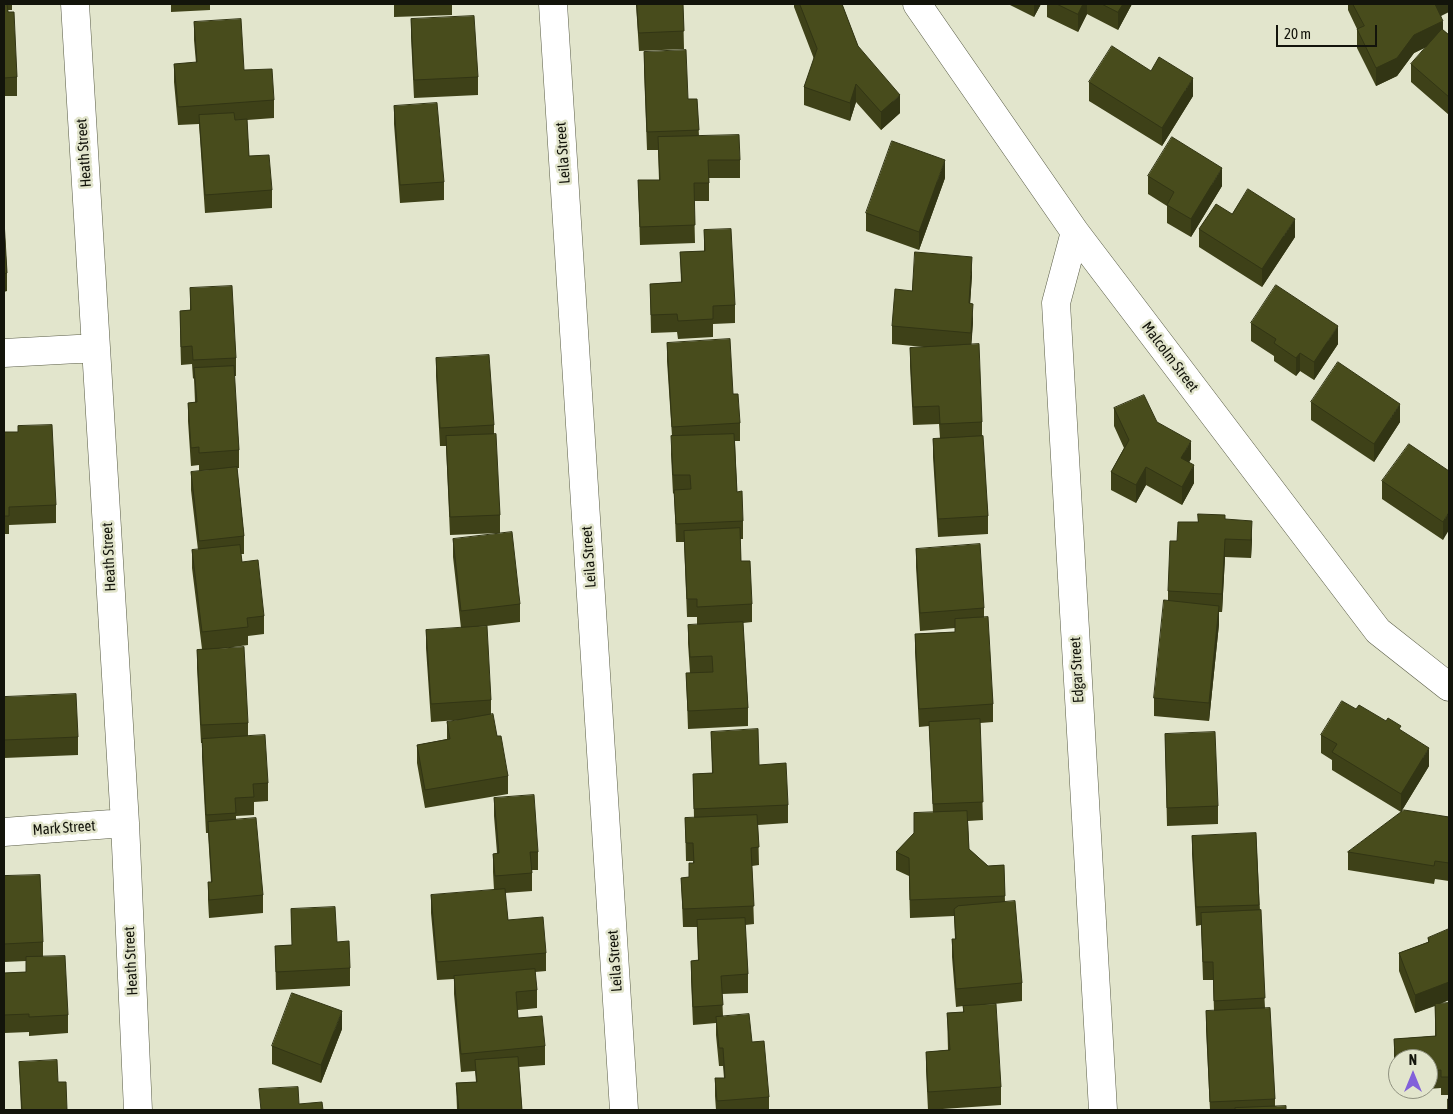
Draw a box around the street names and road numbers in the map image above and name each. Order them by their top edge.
street label: Heath Street [73,118,95,188]
street label: Leila Street [552,121,574,185]
street label: Malcolm Street [1138,318,1202,396]
street label: Heath Street [98,522,120,592]
street label: Leila Street [578,525,600,589]
street label: Edgar Street [1066,637,1088,703]
street label: Mark Street [32,817,96,839]
street label: Heath Street [120,926,142,996]
street label: Leila Street [604,929,626,993]

